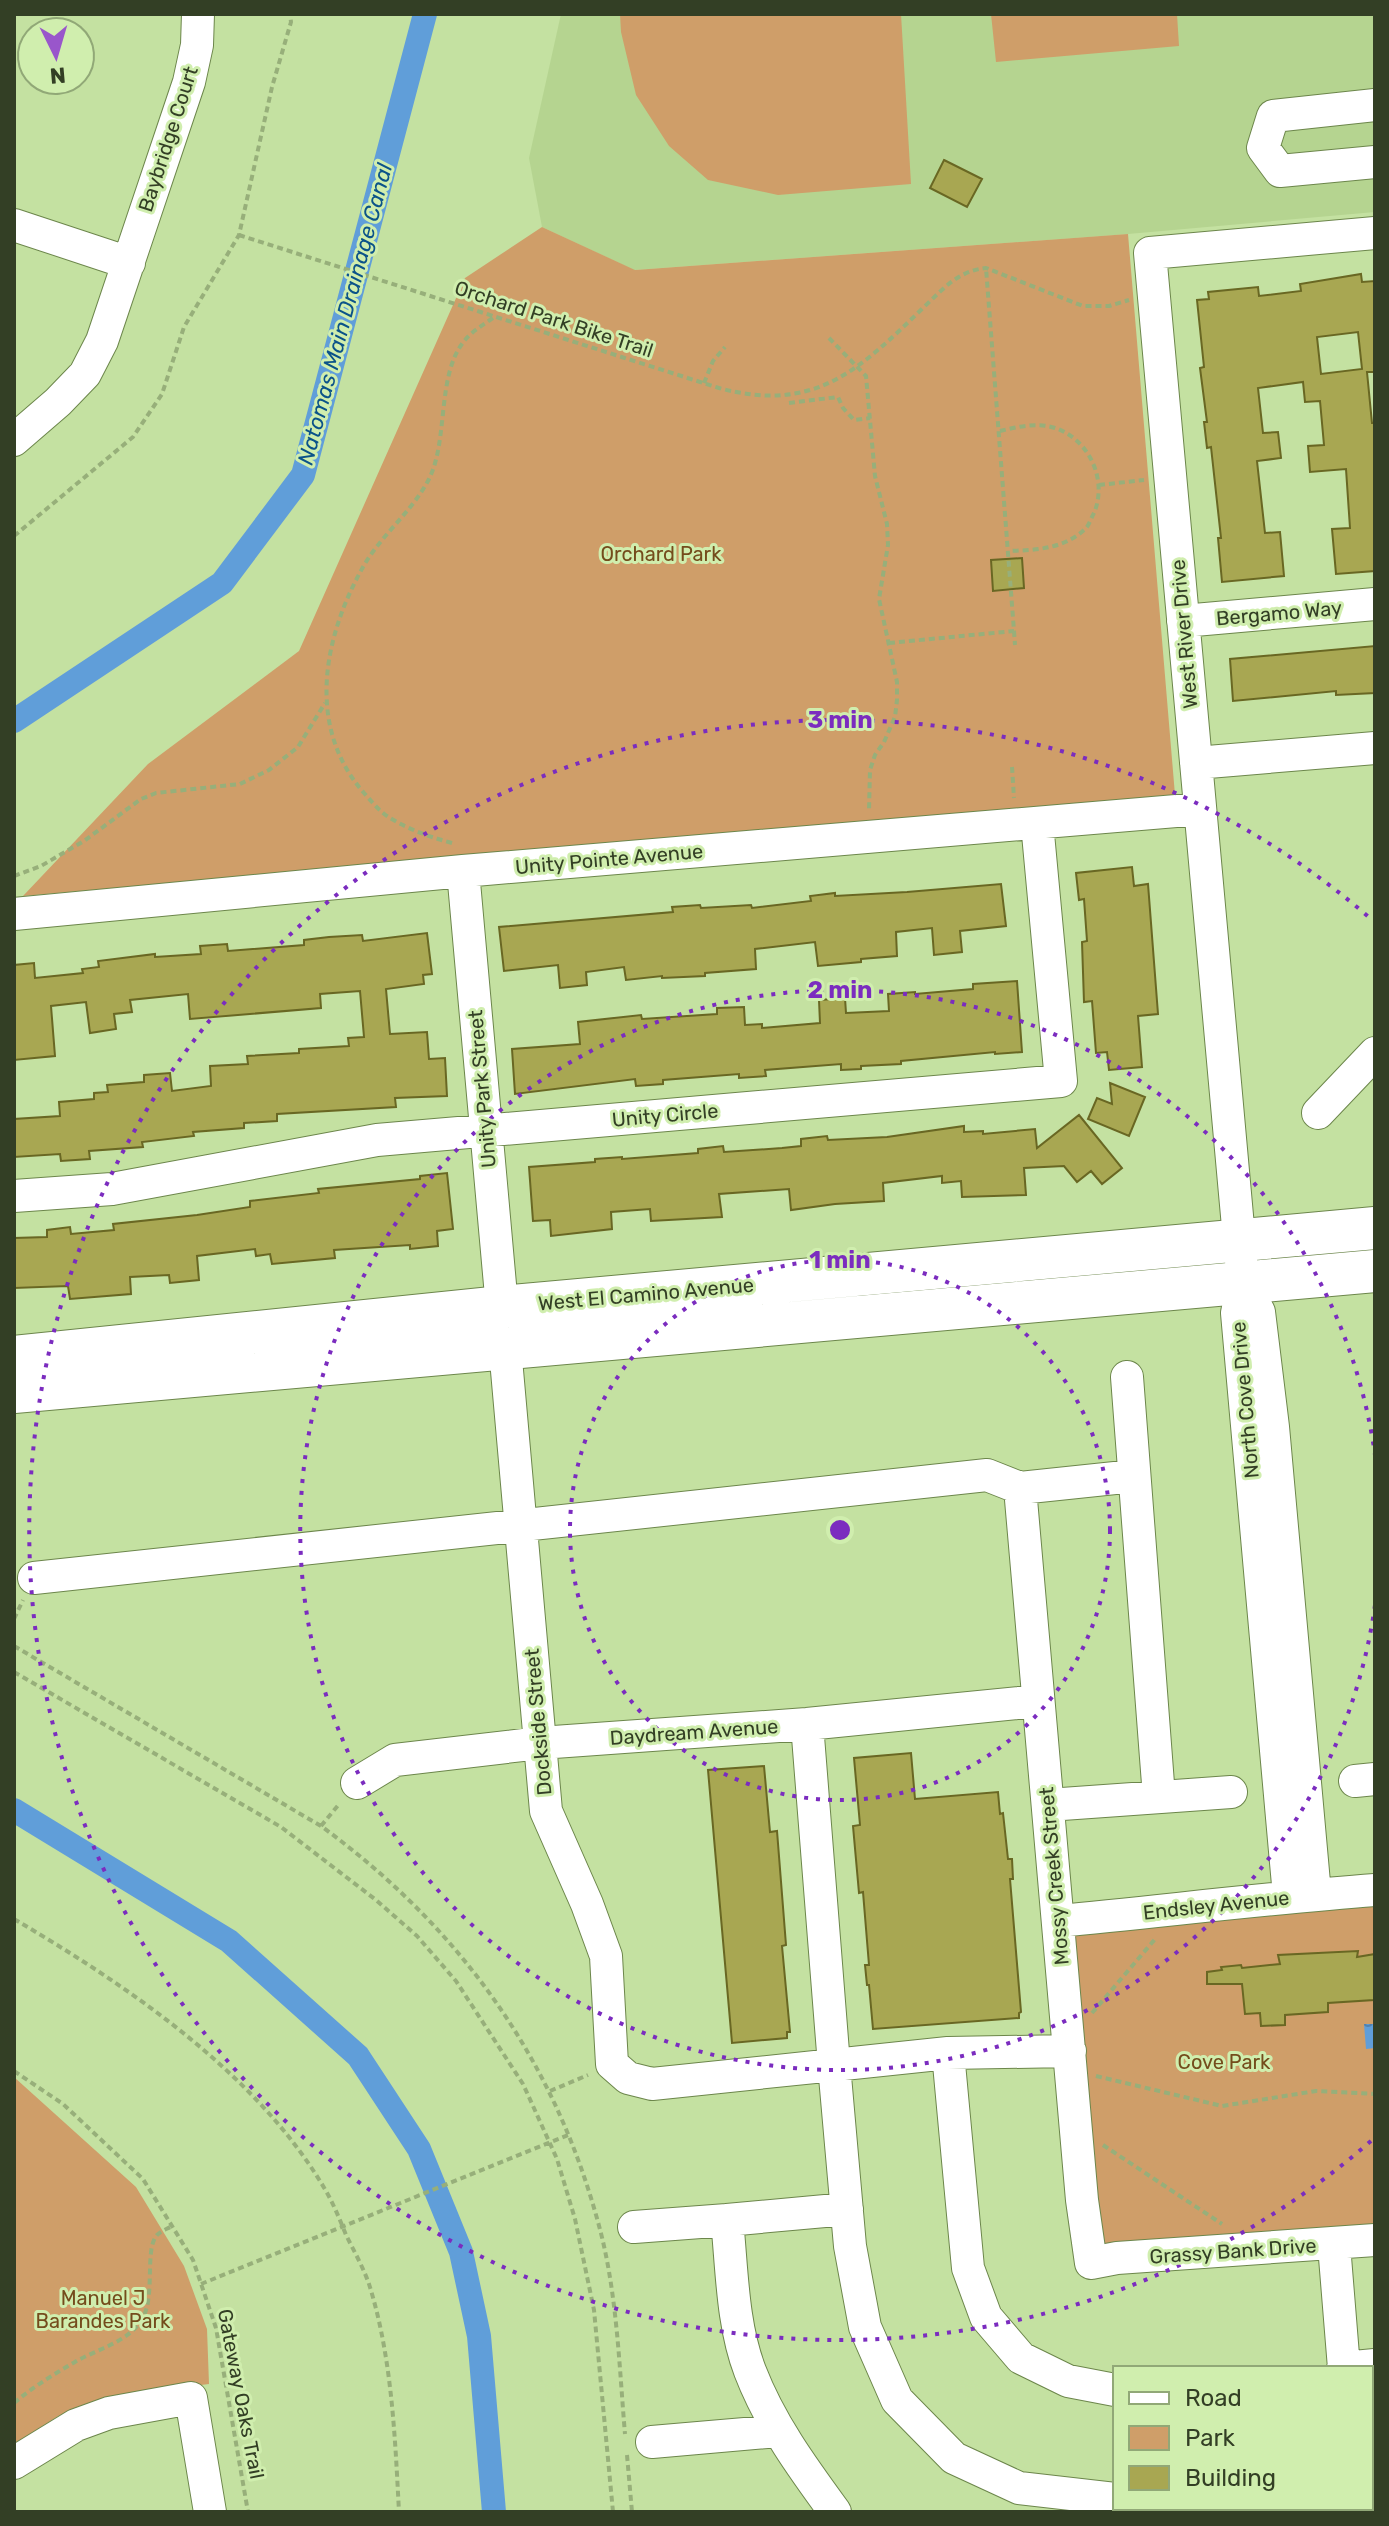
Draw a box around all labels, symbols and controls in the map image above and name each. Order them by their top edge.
north arrow [16,16,96,96]
text: N [49,61,67,90]
street label: Baybridge Court [133,63,203,215]
water label: Natomas Main Drainage Canal [292,160,398,468]
street label: Orchard Park Bike Trail [452,276,656,362]
park label: Orchard Park [601,542,722,566]
street label: West River Drive [1166,558,1202,710]
street label: Bergamo Way [1215,596,1343,630]
text: 3 min [807,706,873,734]
street label: Unity Pointe Avenue [514,839,704,879]
text: 2 min [808,976,873,1004]
street label: Unity Park Street [463,1009,501,1169]
street label: Unity Circle [611,1098,719,1132]
text: 1 min [809,1246,871,1274]
street label: West El Camino Avenue [537,1273,755,1315]
street label: North Cove Drive [1226,1321,1264,1479]
centre of rings [826,1516,854,1544]
street label: Dockside Street [520,1647,556,1796]
street label: Daydream Avenue [609,1714,779,1750]
street label: Mossy Creek Street [1034,1786,1074,1966]
street label: Endsley Avenue [1142,1885,1290,1925]
park label: Cove Park [1178,2050,1271,2074]
street label: Grassy Bank Drive [1149,2233,1317,2269]
park label: Manuel J Barandes Park [36,2286,171,2333]
street label: Gateway Oaks Trail [213,2307,269,2481]
legend [1113,2366,1373,2510]
text: Road [1185,2384,1242,2412]
text: Park [1185,2424,1236,2452]
text: Building [1185,2464,1276,2492]

